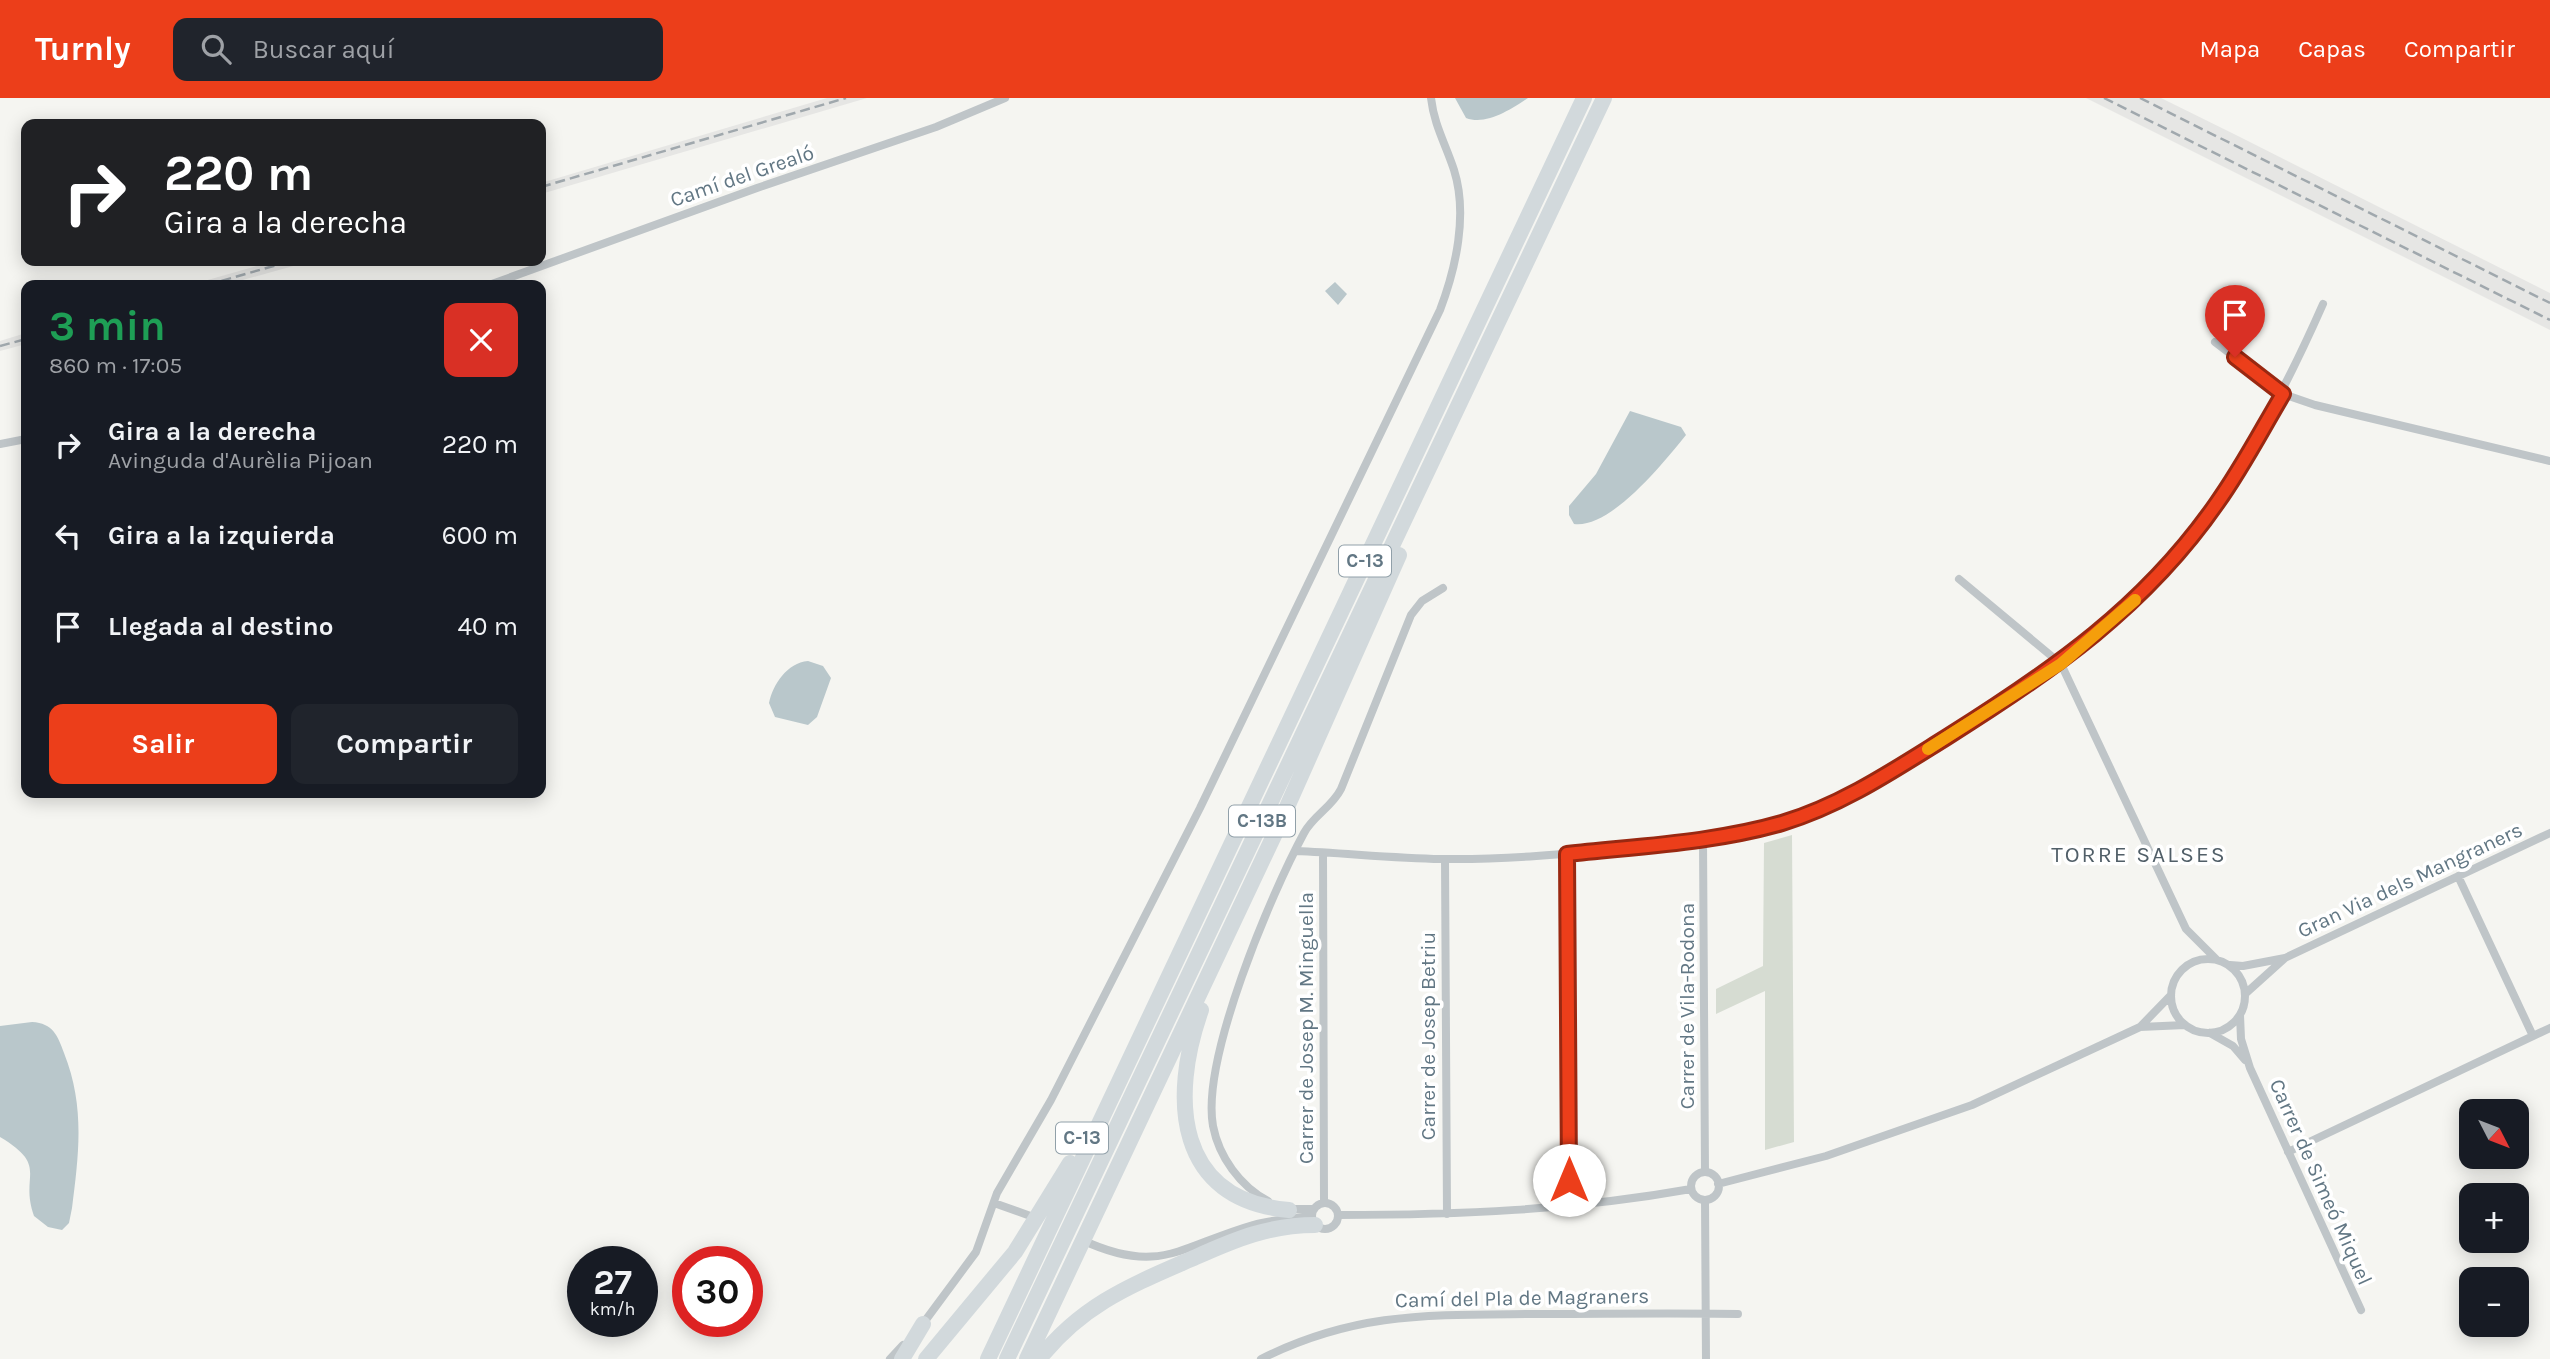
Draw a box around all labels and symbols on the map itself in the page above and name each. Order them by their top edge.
street label: Camí del Grealó [667,140,817,212]
pin [2205,285,2265,357]
road number: C-13 [1339,545,1391,576]
road number: C-13B [1229,806,1295,836]
street label: Gran Via dels Mangraners [2294,817,2526,943]
district label: TORRE SALSES [2051,841,2227,868]
street label: Carrer de Josep M. Minguella [1294,892,1318,1164]
street label: Carrer de Vila-Rodona [1675,903,1699,1109]
street label: Carrer de Josep Betriu [1416,932,1440,1140]
street label: Carrer de Simeó Miquel [2265,1075,2377,1289]
north arrow [2459,1099,2529,1169]
road number: C-13 [1056,1122,1108,1154]
position arrow [1532,1143,1606,1217]
speed limit sign: 30 [672,1246,763,1337]
street label: Camí del Pla de Magraners [1395,1284,1649,1312]

